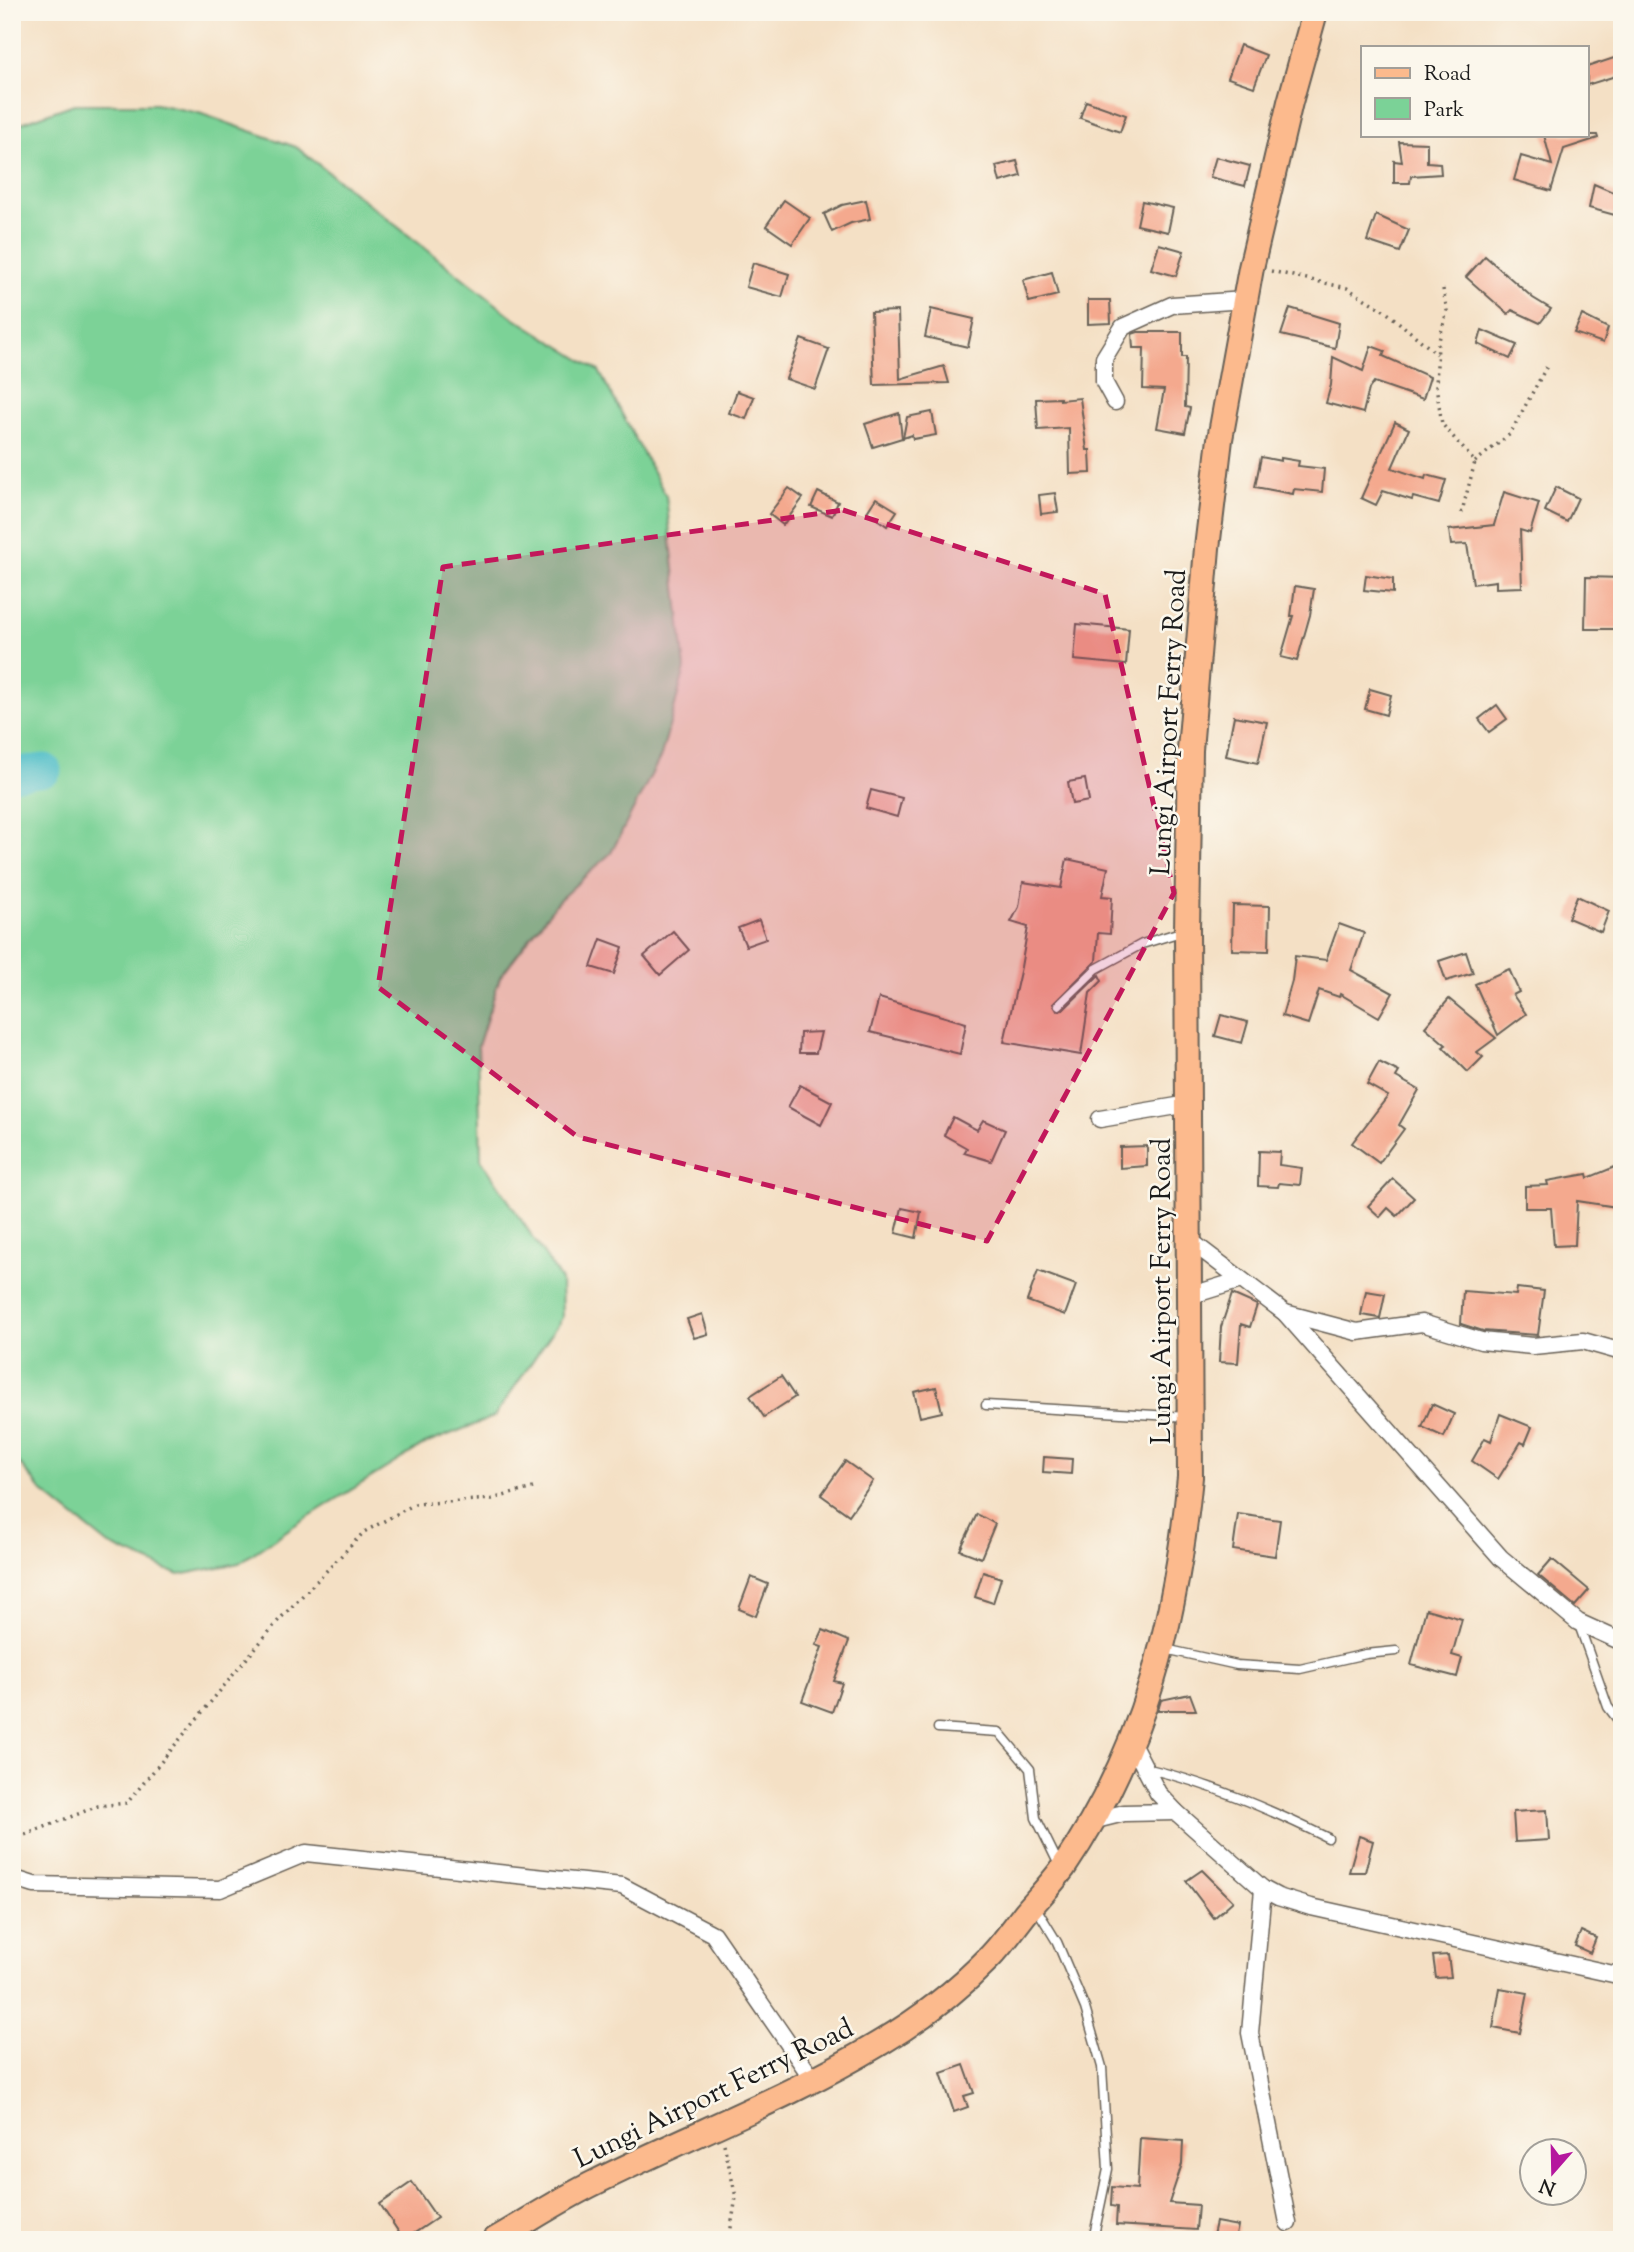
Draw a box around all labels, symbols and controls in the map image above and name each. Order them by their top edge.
legend [1361,46,1588,136]
text: Road [1424,60,1471,90]
text: Park [1424,96,1465,126]
street label: Lungi Airport Ferry Road [1142,568,1198,876]
street label: Lungi Airport Ferry Road [1143,1137,1183,1444]
street label: Lungi Airport Ferry Road [568,2009,861,2180]
north arrow [1518,2136,1588,2206]
text: N [1536,2170,1560,2201]

